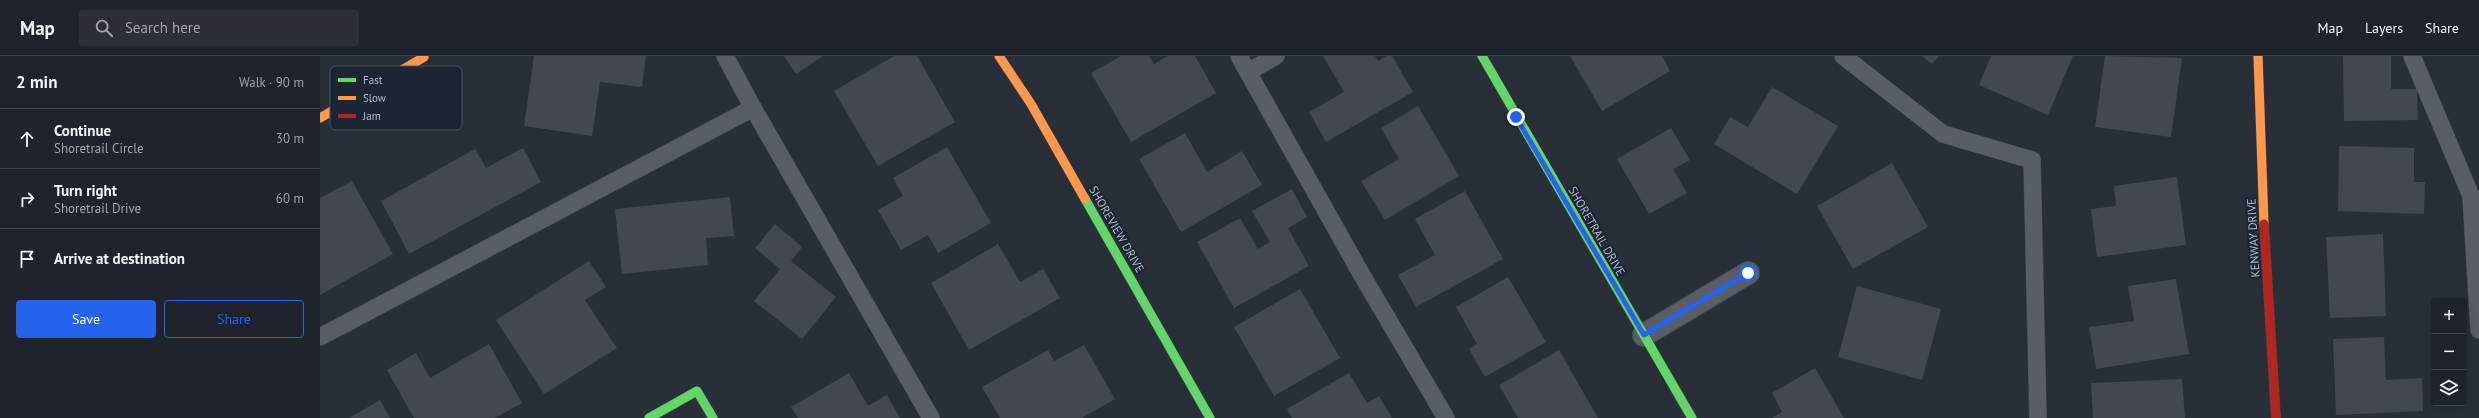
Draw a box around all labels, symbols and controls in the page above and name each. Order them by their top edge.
search box [79,10,359,46]
text: Map [20,16,55,40]
icon: search [93,17,115,39]
text: Search here [125,18,201,37]
text: Map [2317,19,2343,37]
text: Layers [2365,19,2403,37]
text: Share [2425,19,2459,37]
legend [330,66,462,130]
text: 2 min [16,71,57,93]
text: Fast [363,73,383,87]
text: Walk · 90 m [239,74,304,91]
text: Slow [363,91,386,105]
route end [1507,108,1525,126]
text: Jam [362,109,381,123]
text: Continue [54,121,111,140]
icon: ahead [16,128,38,150]
text: 30 m [276,130,304,147]
text: Shoretrail Circle [54,140,144,157]
text: Turn right [54,181,117,200]
street label: SHOREVIEW DRIVE [1086,183,1148,275]
street label: SHORETRAIL DRIVE [1565,184,1629,278]
icon: right [16,188,38,210]
text: 60 m [276,190,304,207]
street label: KENWAY DRIVE [2243,198,2263,278]
text: Shoretrail Drive [54,200,141,217]
icon: arrive [16,248,38,270]
text: Arrive at destination [54,249,185,268]
route start [1739,264,1757,282]
map controls [2431,298,2467,406]
button: + [2431,298,2467,334]
button: Save [16,300,156,338]
button: Share [164,300,304,338]
button: − [2431,334,2467,370]
button: layers [2431,370,2467,406]

